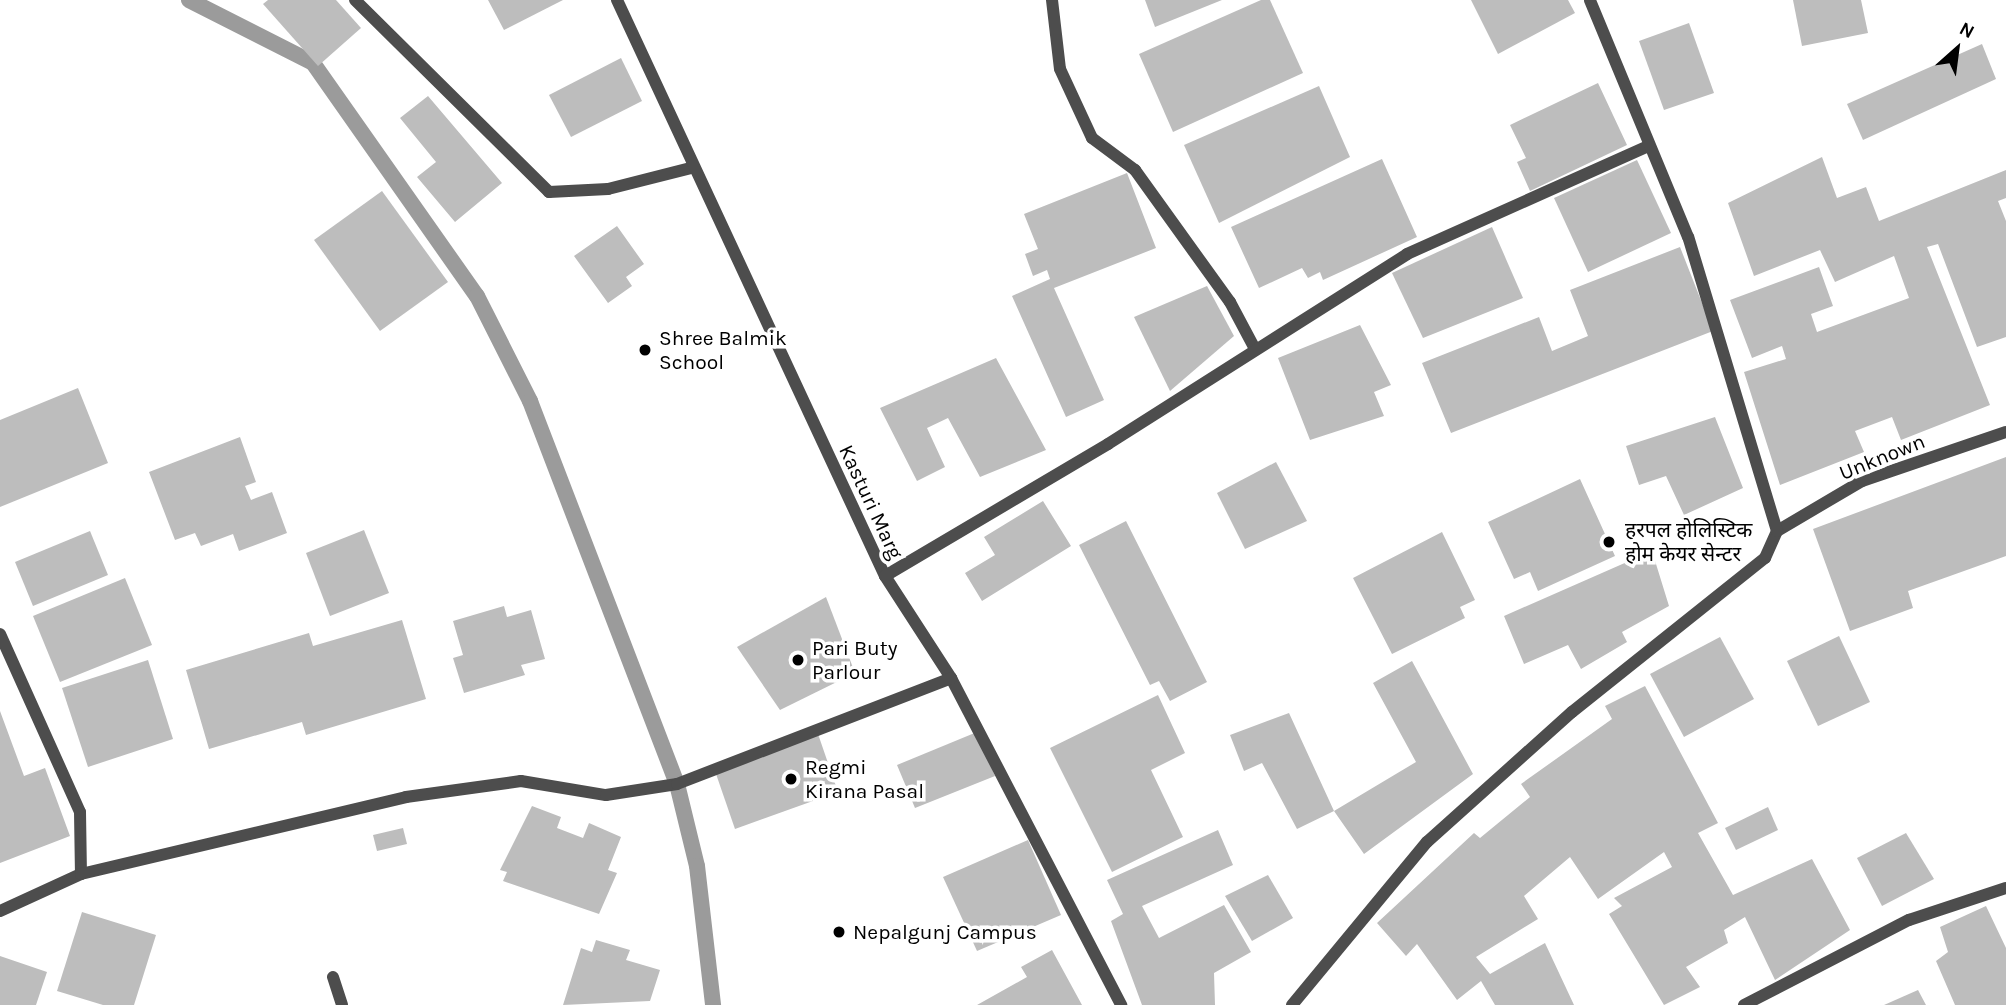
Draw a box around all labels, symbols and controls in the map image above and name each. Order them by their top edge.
north arrow [1922,14,1992,84]
text: N [1956,18,1978,43]
place label: Shree Balmik School [659,325,787,375]
marker: Shree Balmik School [637,342,653,358]
street label: Unknown [1835,428,1929,486]
street label: Kasturi Marg [834,441,908,563]
place label: हरपल होलिस्टिक होम केयर सेन्टर [1625,517,1752,567]
marker: हरपल होलिस्टिक होम केयर सेन्टर [1599,532,1619,552]
place label: Pari Buty Parlour [812,635,897,685]
marker: Pari Buty Parlour [790,652,806,668]
place label: Regmi Kirana Pasal [805,754,924,804]
marker: Regmi Kirana Pasal [783,771,799,787]
place label: Nepalgunj Campus [853,919,1037,945]
marker: Nepalgunj Campus [831,924,847,940]

